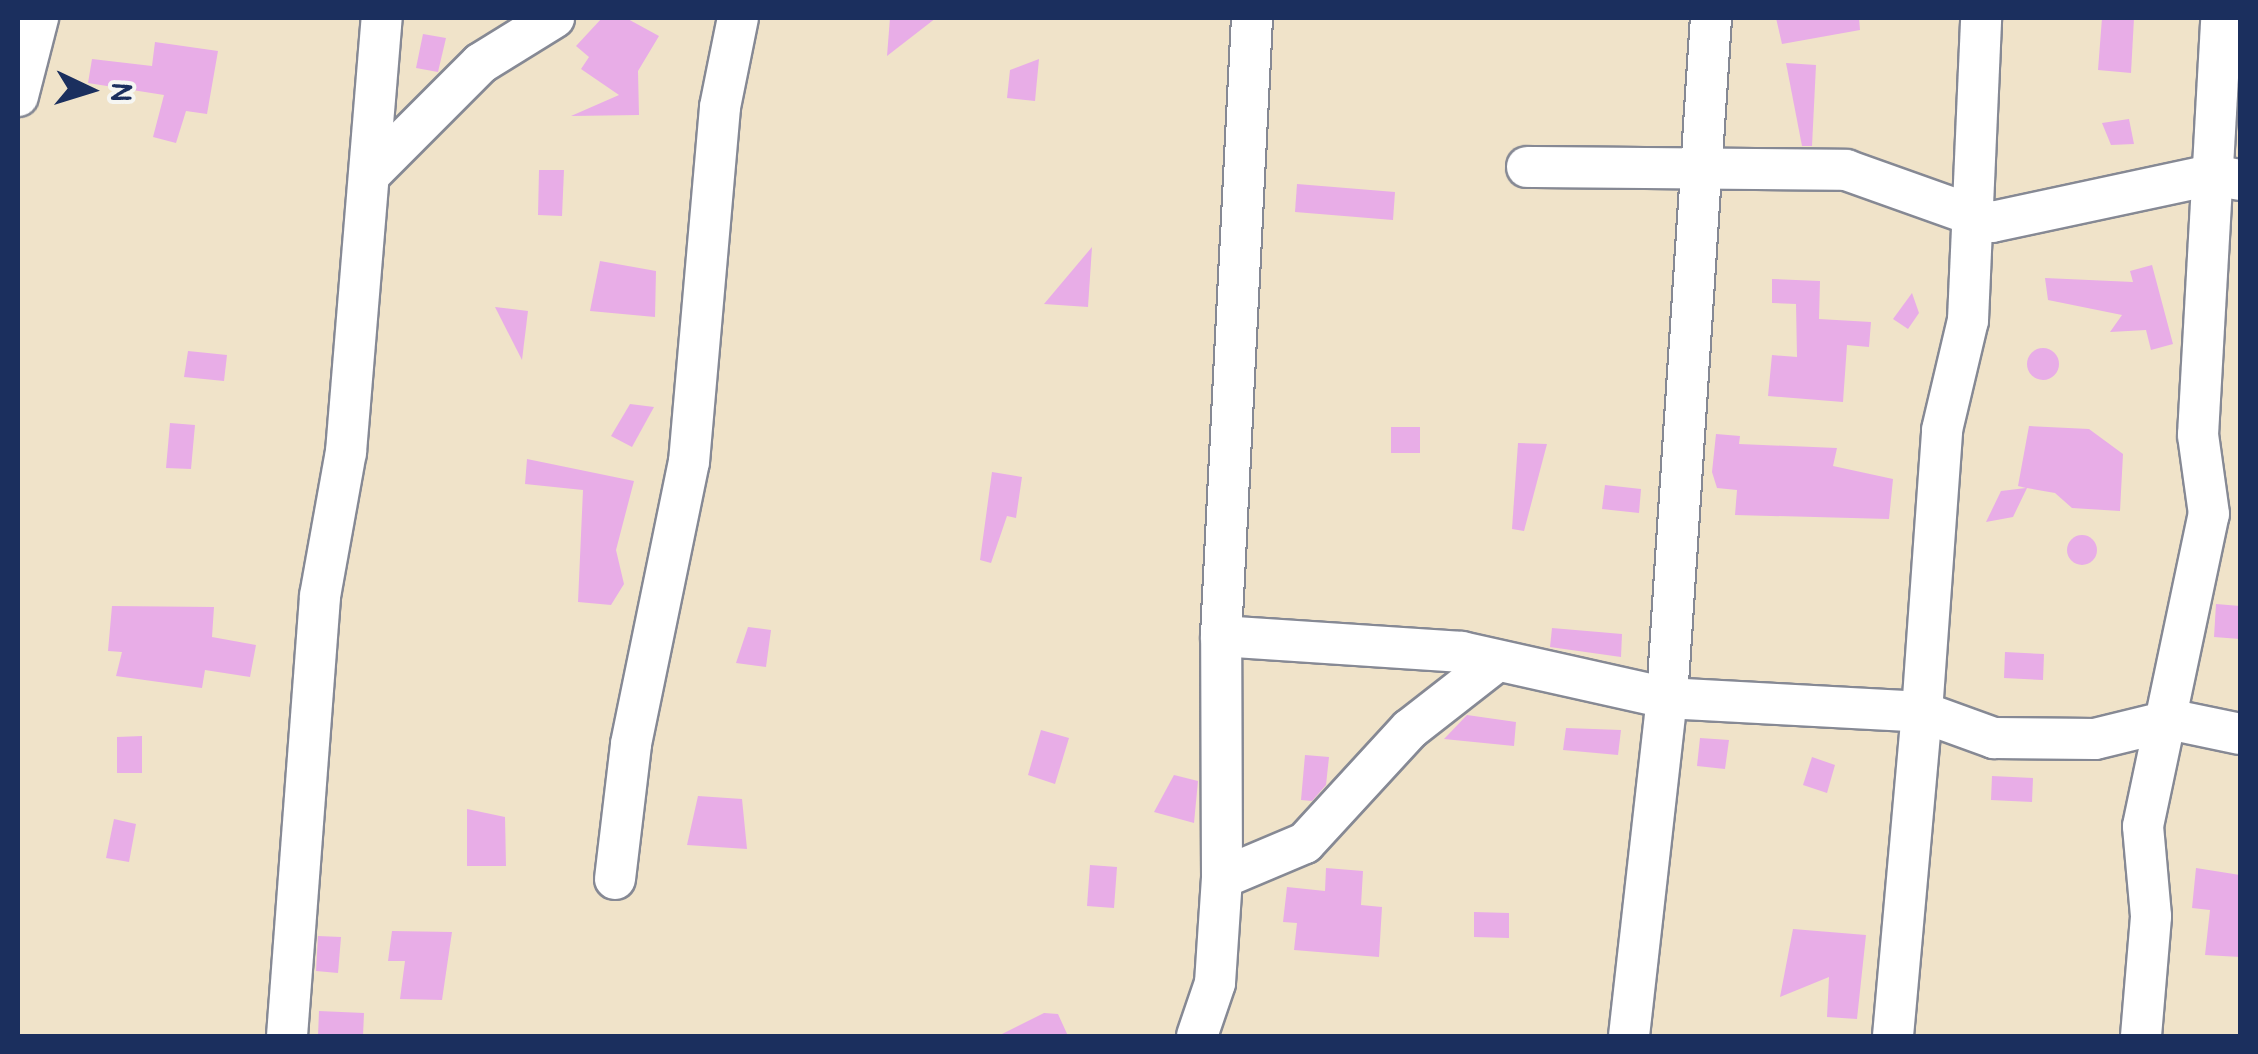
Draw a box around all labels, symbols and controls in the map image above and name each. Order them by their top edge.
north arrow [40,40,140,140]
text: N [102,81,139,103]

